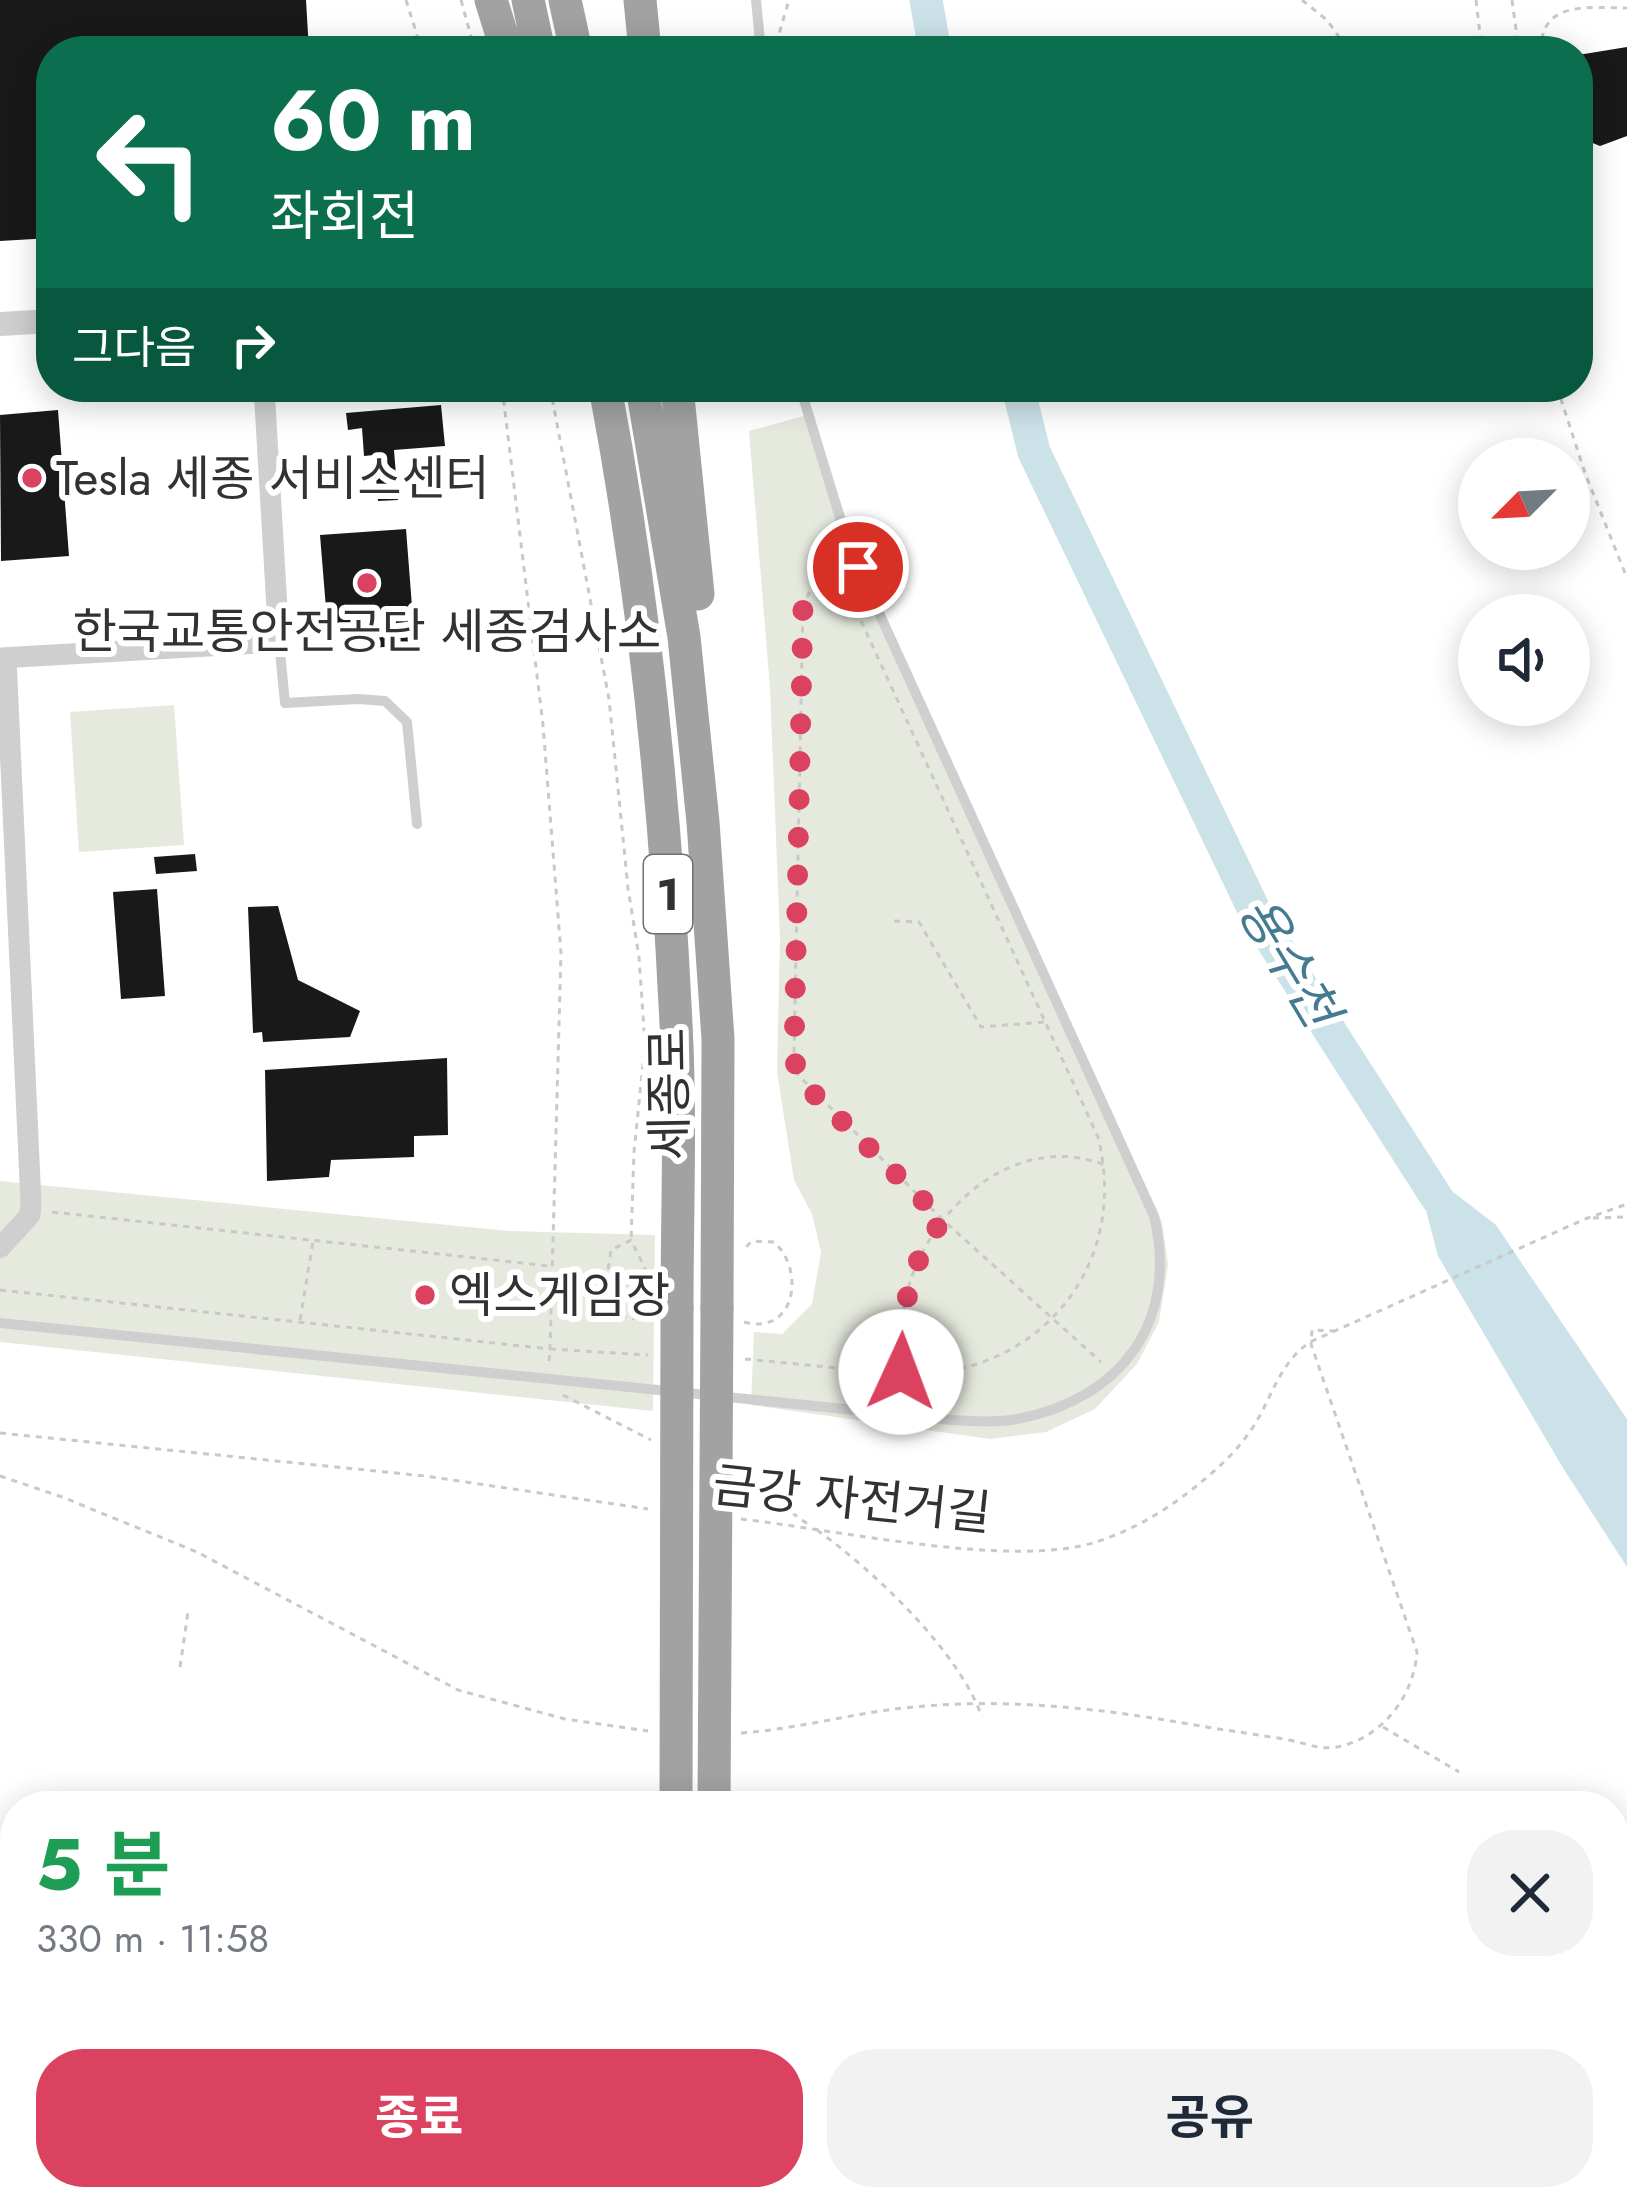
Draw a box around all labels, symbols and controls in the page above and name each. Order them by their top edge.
text: 60 m [270,60,476,182]
icon: left [72,84,228,240]
text: 좌회전 [270,177,419,255]
icon: right [220,312,286,378]
text: 그다음 [72,315,196,380]
north arrow [1458,438,1590,570]
map controls [1458,438,1590,726]
place label: Tesla 세종 서비스센터 [56,444,490,513]
marker: Tesla 세종 서비스센터 [19,465,45,491]
pin [807,516,909,618]
icon: arrive [825,534,891,600]
marker: 한국교통안전공단 세종검사소 [354,570,380,596]
button: sound [1458,594,1590,726]
place label: 한국교통안전공단 세종검사소 [73,597,661,666]
road number: 1 [644,855,692,933]
water label: 용수천 [1221,882,1360,1045]
street label: 세종로 [633,1027,705,1161]
place label: 엑스게임장 [449,1261,670,1330]
marker: 엑스게임장 [412,1282,438,1308]
position arrow [838,1309,964,1435]
street label: 금강 자전거길 [709,1450,995,1548]
text: 5 분 [36,1813,170,1917]
button: close [1467,1830,1593,1956]
text: 330 m · 11:58 [36,1910,269,1967]
button: 종료 [36,2049,803,2187]
button: 공유 [827,2049,1593,2187]

